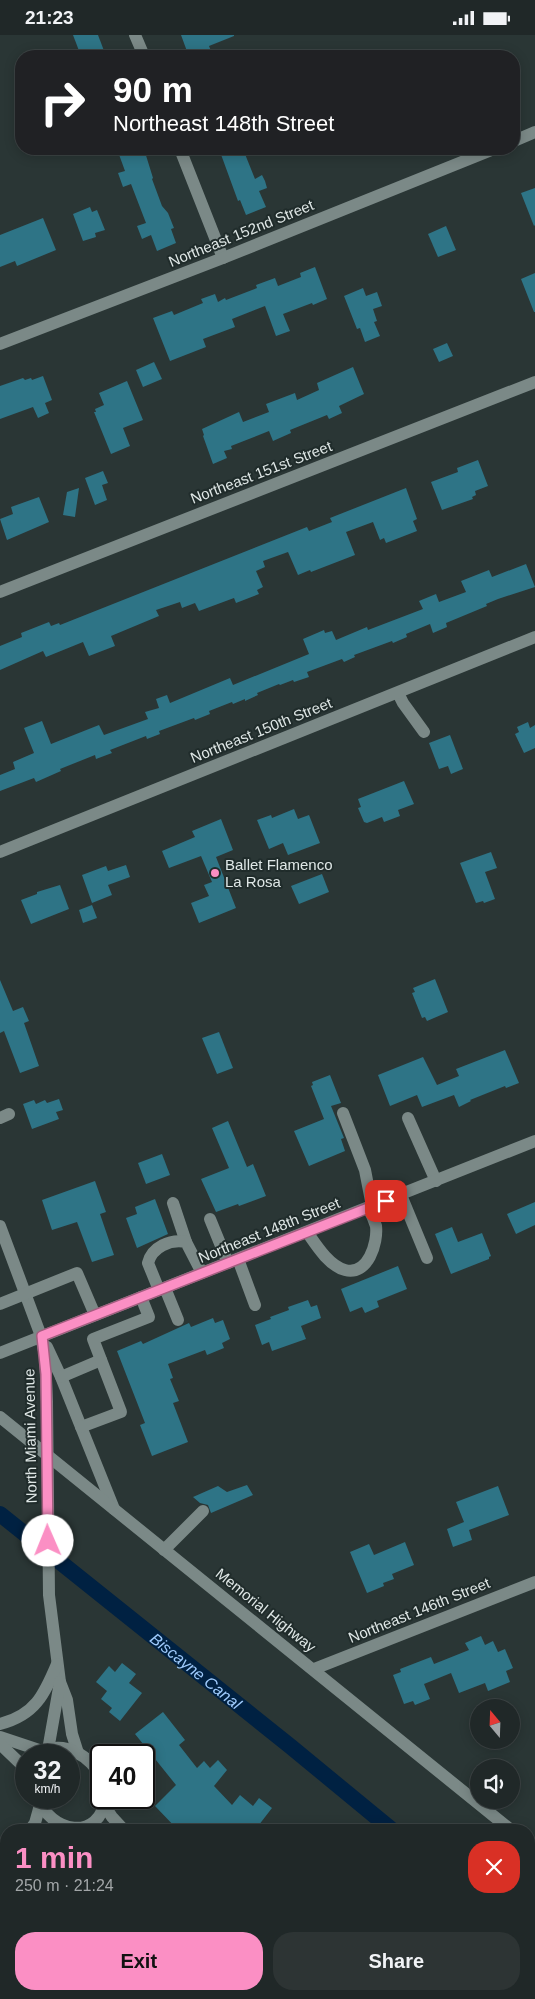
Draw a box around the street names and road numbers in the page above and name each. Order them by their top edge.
street label: Northeast 152nd Street [166,196,317,270]
street label: Northeast 151st Street [188,437,335,507]
street label: Northeast 150th Street [188,694,335,766]
street label: Northeast 148th Street [196,1194,343,1266]
street label: North Miami Avenue [20,1368,40,1504]
street label: Memorial Highway [213,1565,320,1656]
street label: Northeast 146th Street [346,1574,493,1646]

